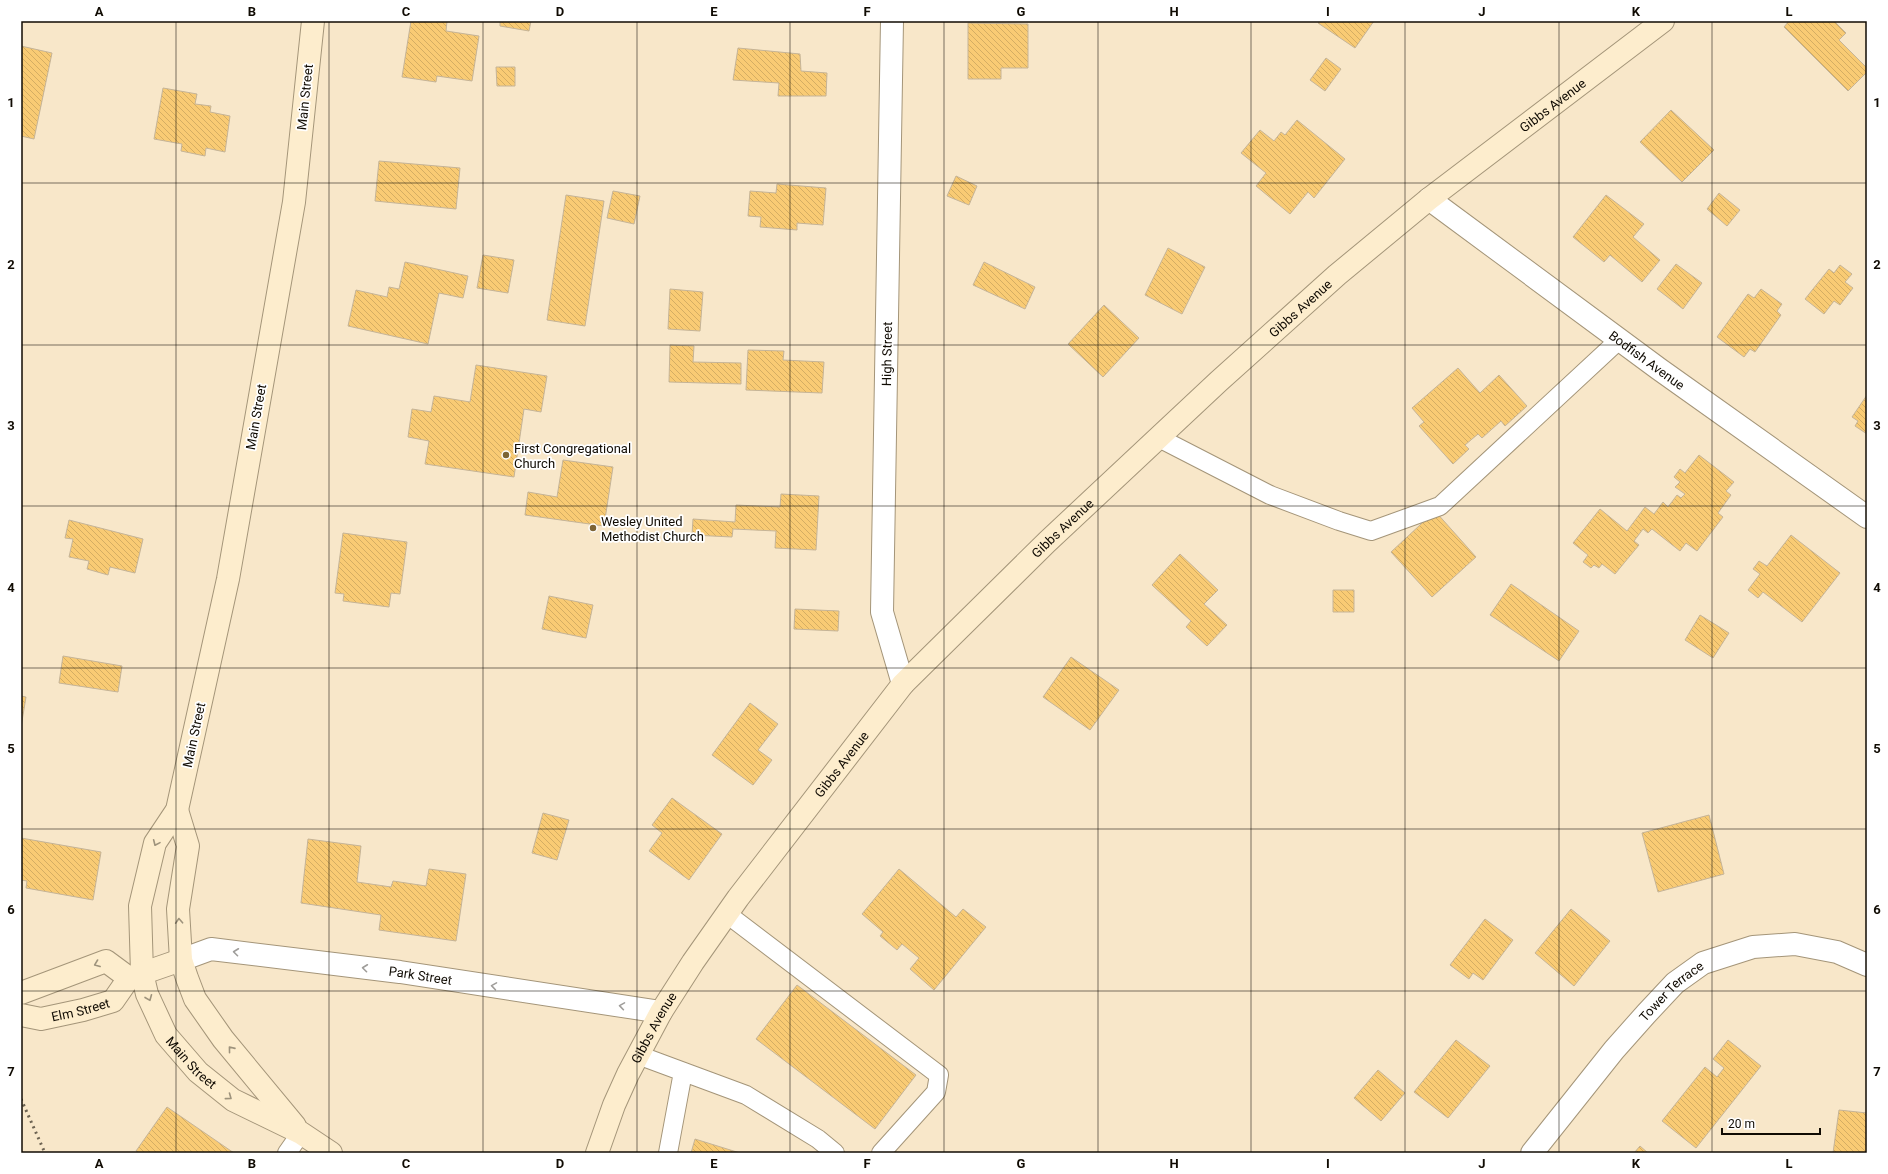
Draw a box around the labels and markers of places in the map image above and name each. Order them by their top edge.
place label: First Congregational Church [514,441,631,471]
marker: First Congregational Church [501,450,511,460]
place label: Wesley United Methodist Church [601,514,704,544]
marker: Wesley United Methodist Church [588,523,598,533]

